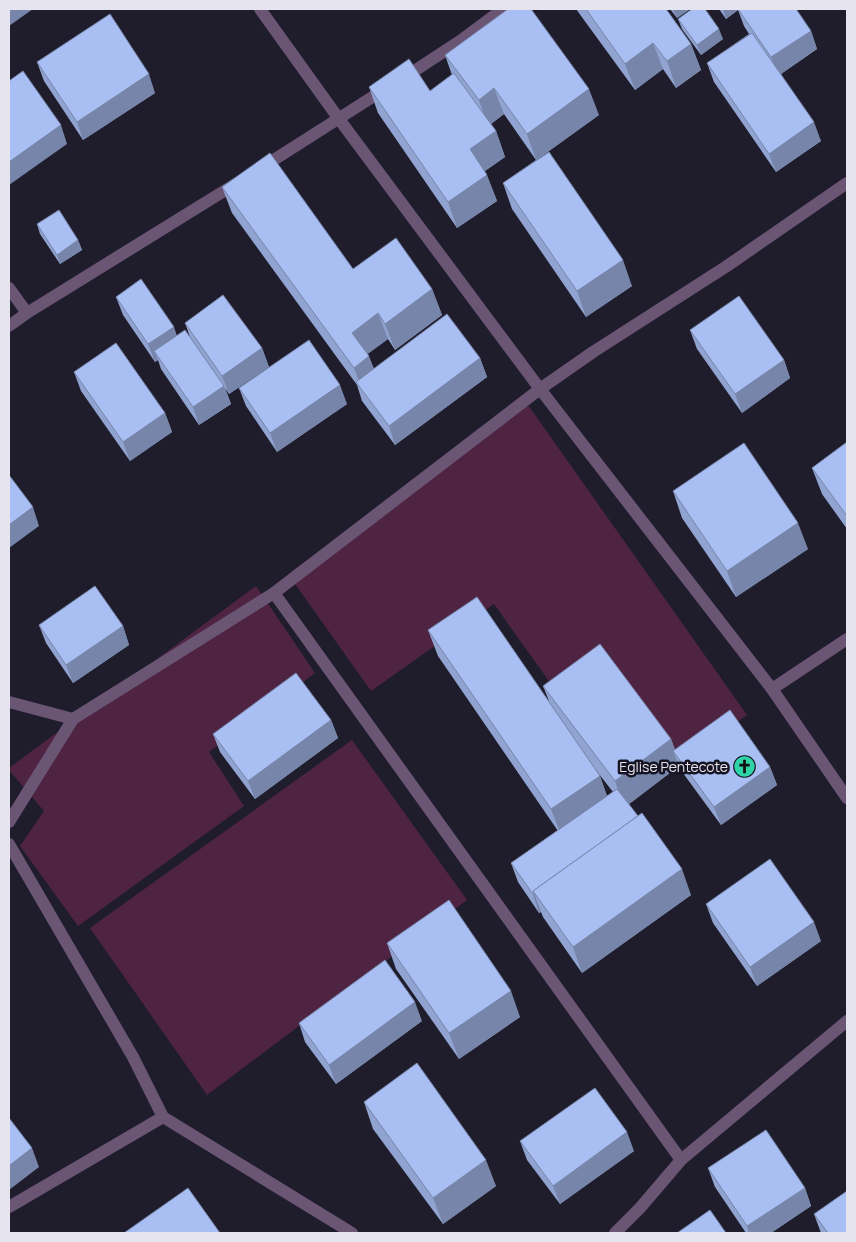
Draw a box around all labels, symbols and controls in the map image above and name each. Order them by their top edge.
church icon: Eglise Pentecote [732,754,756,778]
place label: Eglise Pentecote [619,757,728,776]

